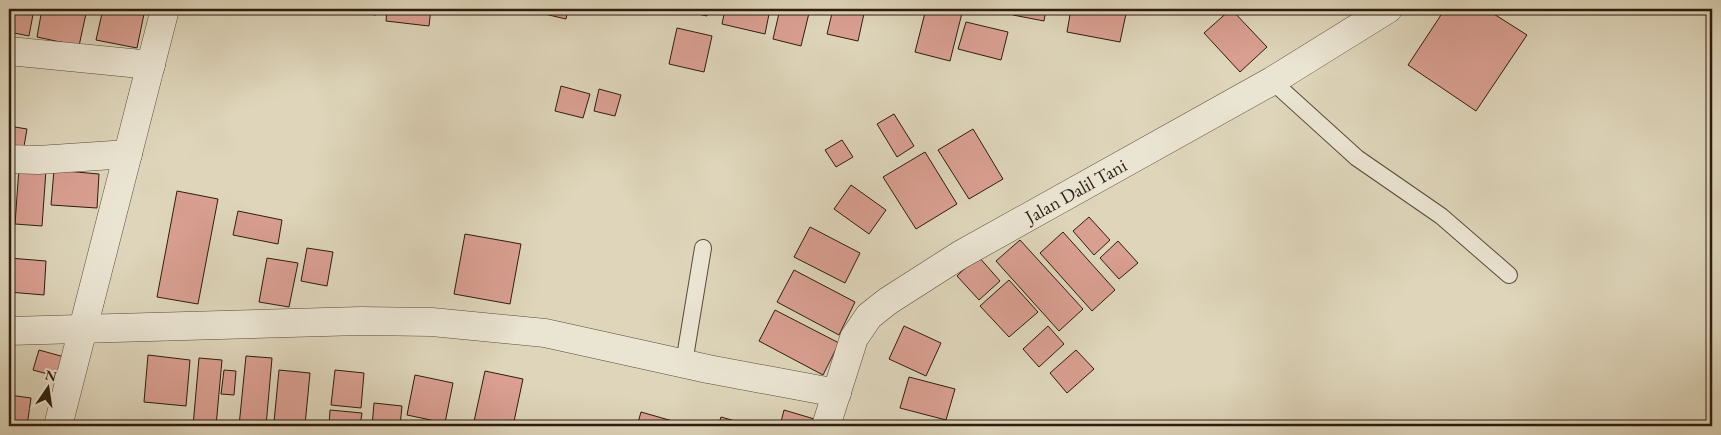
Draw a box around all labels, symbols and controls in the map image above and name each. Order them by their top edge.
street label: Jalan Dalil Tani [1019,152,1131,230]
north arrow [22,362,72,412]
text: N [43,365,59,386]

